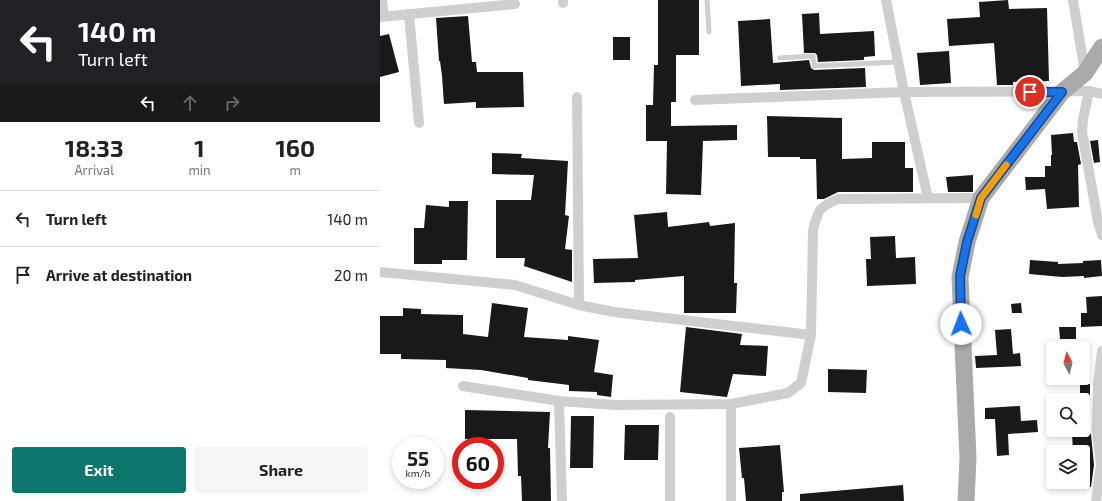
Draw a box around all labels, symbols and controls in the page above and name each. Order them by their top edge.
text: 140 m [78,14,156,48]
icon: left [12,16,64,68]
text: Turn left [78,48,148,70]
pin [1013,75,1047,109]
icon: arrive [1019,81,1041,103]
icon: left [137,92,159,114]
icon: ahead [179,92,201,114]
icon: right [221,92,243,114]
text: 18:33 [65,133,124,162]
text: 1 [194,133,205,162]
text: 160 [275,133,315,162]
text: Arrival [74,162,114,178]
text: min [188,162,211,178]
text: m [290,162,301,178]
icon: left [12,208,34,230]
text: Turn left [46,210,107,228]
text: 140 m [327,210,368,228]
icon: arrive [12,264,34,286]
text: Arrive at destination [46,266,192,284]
text: 20 m [334,266,368,284]
position arrow [940,303,982,345]
north arrow [1046,341,1090,385]
map controls [1046,341,1090,489]
button: search [1046,393,1090,437]
speed limit sign: 60 [452,437,504,489]
button: layers [1046,445,1090,489]
text: 55 [407,446,429,470]
button: Exit [12,447,186,493]
button: Share [194,447,368,493]
text: km/h [406,467,430,479]

